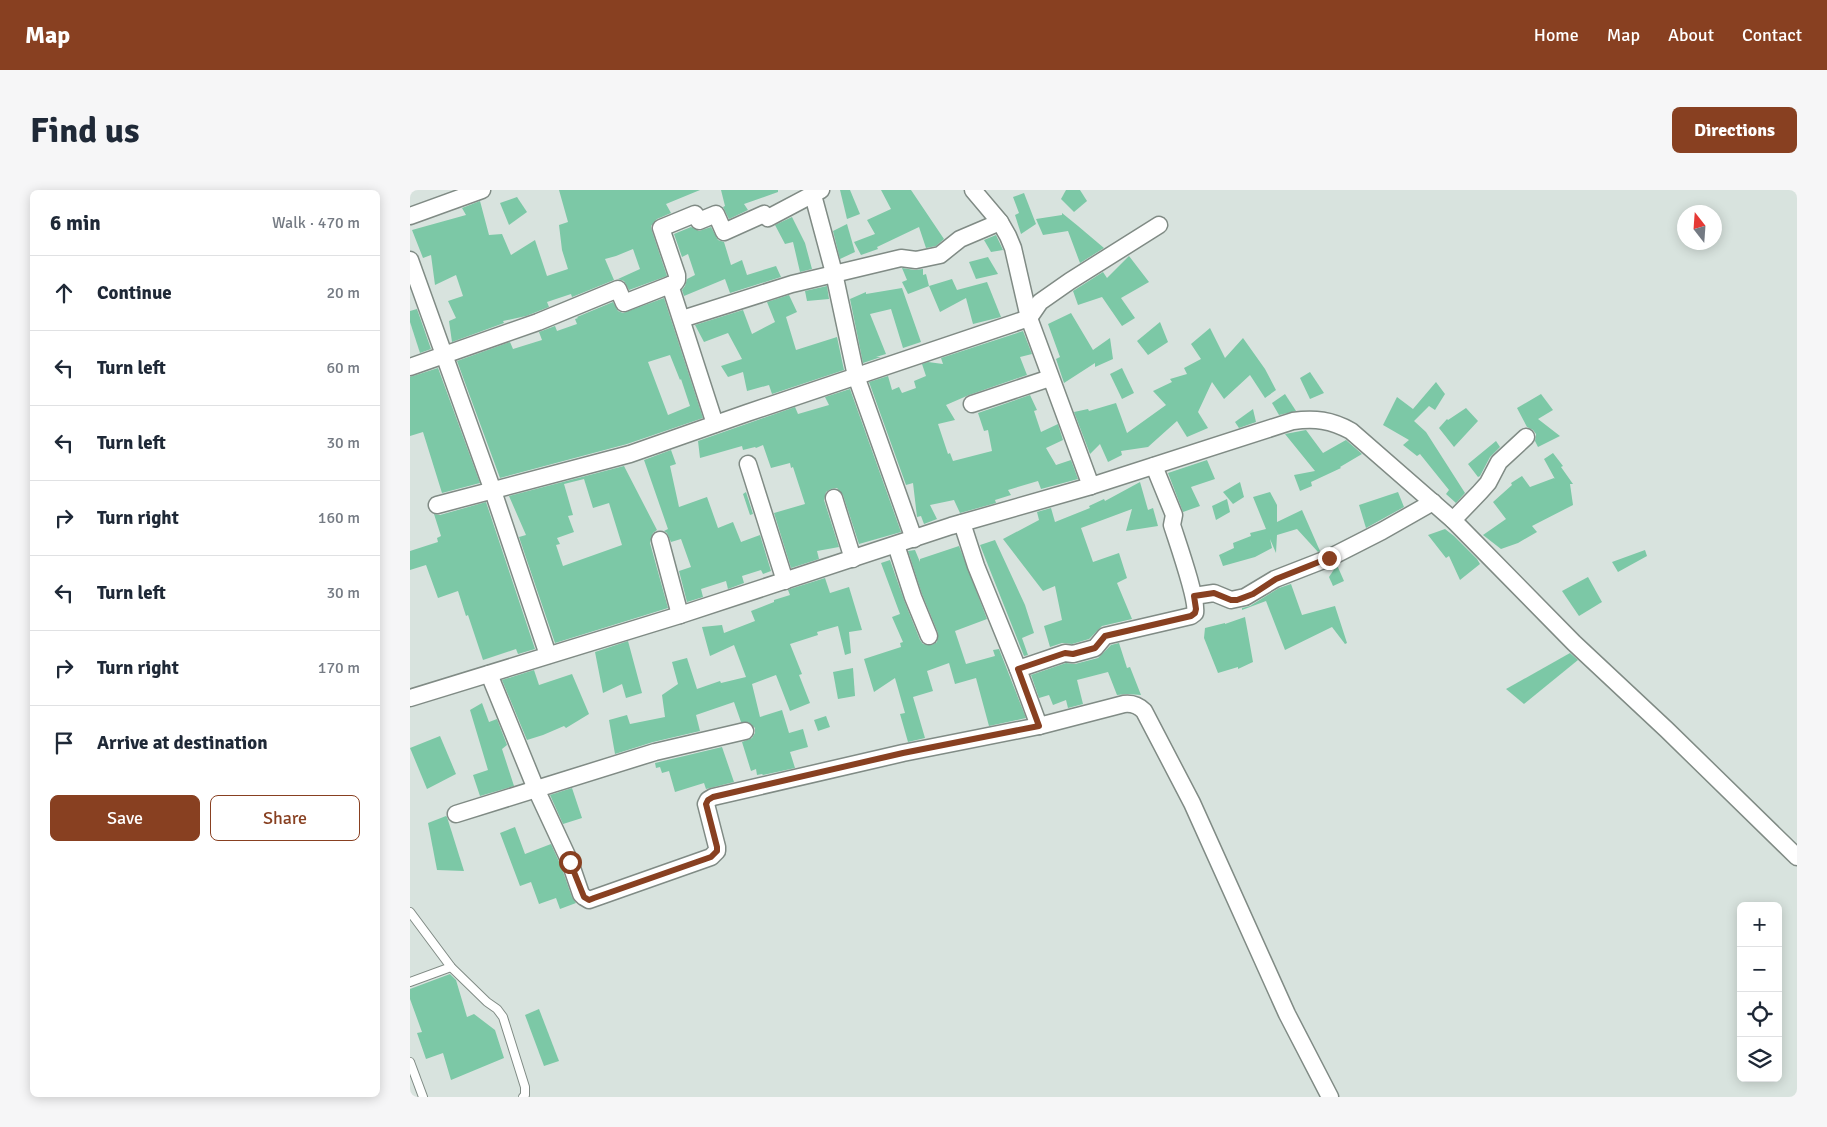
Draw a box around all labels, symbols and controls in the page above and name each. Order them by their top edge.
text: Map [25,20,70,50]
text: Home [1534,24,1579,46]
text: Map [1607,24,1640,46]
text: About [1668,24,1714,46]
text: Contact [1742,24,1802,46]
button: Directions [1672,107,1797,153]
text: Find us [30,109,140,152]
north arrow [1677,205,1722,250]
text: 6 min [50,210,101,236]
text: Walk · 470 m [272,213,360,233]
icon: ahead [50,279,78,307]
text: Continue [97,281,172,305]
text: 20 m [326,283,360,303]
icon: left [50,354,78,382]
text: Turn left [97,356,166,380]
text: 60 m [326,358,360,378]
icon: left [50,429,78,457]
text: Turn left [97,431,166,455]
text: 30 m [326,433,360,453]
icon: right [50,504,78,532]
text: Turn right [97,506,179,530]
text: 160 m [318,508,360,528]
route end [1318,547,1341,570]
icon: left [50,579,78,607]
text: Turn left [97,581,166,605]
text: 30 m [326,583,360,603]
icon: right [50,654,78,682]
text: Turn right [97,656,179,680]
text: 170 m [318,658,360,678]
icon: arrive [50,729,78,757]
text: Arrive at destination [97,731,268,755]
button: Save [50,795,200,841]
button: Share [210,795,360,841]
route start [559,851,582,874]
map controls [1737,902,1782,1082]
button: + [1737,902,1782,947]
button: − [1737,947,1782,992]
button: locate [1737,992,1782,1037]
button: layers [1737,1037,1782,1082]

